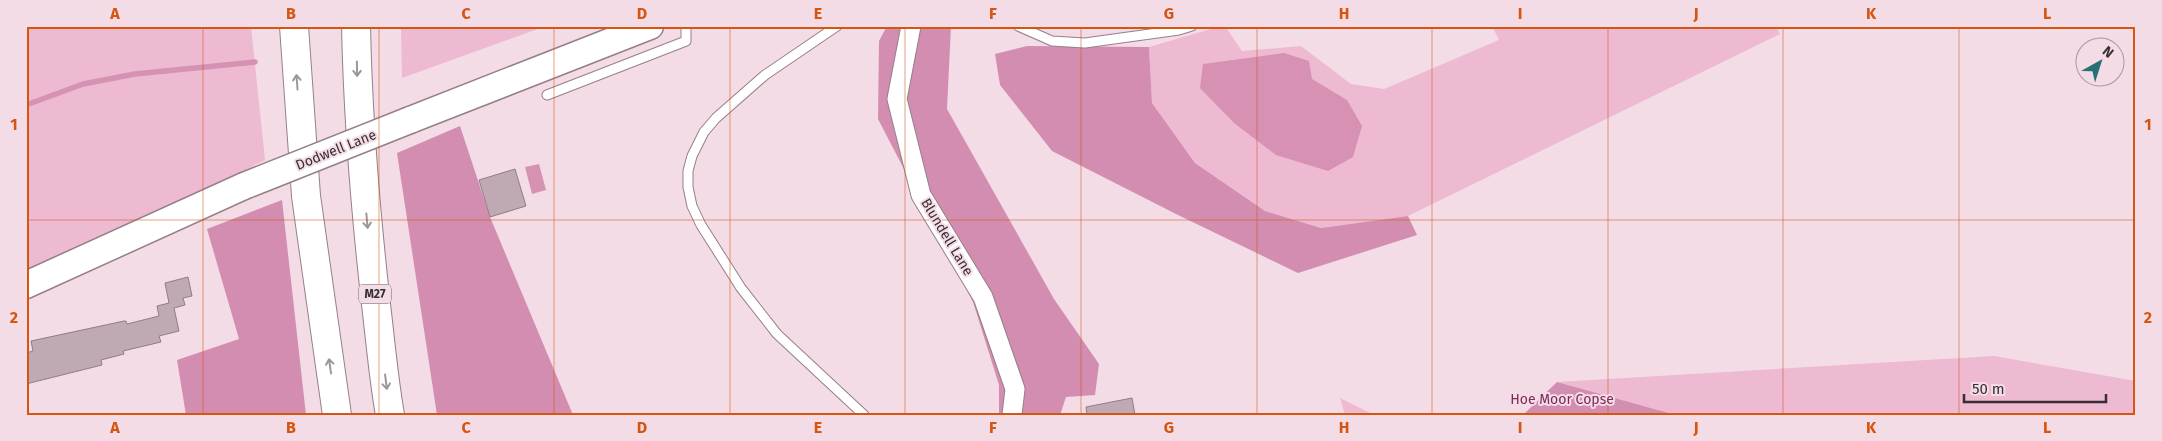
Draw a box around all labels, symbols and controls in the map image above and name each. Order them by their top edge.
text: A [109,4,120,23]
text: B [286,4,296,23]
text: C [461,4,471,23]
text: D [637,4,647,23]
text: E [814,4,822,23]
text: F [989,4,997,23]
text: G [1164,4,1174,23]
text: H [1339,4,1349,23]
text: I [1518,4,1522,23]
text: J [1692,4,1699,23]
text: K [1866,4,1877,23]
text: L [2043,4,2051,23]
north arrow [2074,38,2124,88]
text: N [2099,43,2117,62]
one-way arrow [352,61,361,77]
one-way arrow [293,74,302,90]
text: 1 [10,115,18,134]
text: 1 [2144,115,2152,134]
street label: Dodwell Lane [293,126,379,174]
street label: Blundell Lane [917,195,977,279]
one-way arrow [362,212,372,228]
road number: M27 [359,284,391,304]
text: 2 [10,308,18,327]
text: 2 [2144,308,2152,327]
one-way arrow [325,359,335,375]
scale bar [1964,371,2107,403]
one-way arrow [381,374,391,390]
text: 50 m [1972,380,2005,398]
park label: Hoe Moor Copse [1510,391,1614,408]
text: A [109,418,120,437]
text: B [286,418,296,437]
text: C [461,418,471,437]
text: D [637,418,647,437]
text: E [814,418,822,437]
text: F [989,418,997,437]
text: G [1164,418,1174,437]
text: H [1339,418,1349,437]
text: I [1518,418,1522,437]
text: J [1692,418,1699,437]
text: K [1866,418,1877,437]
text: L [2043,418,2051,437]

